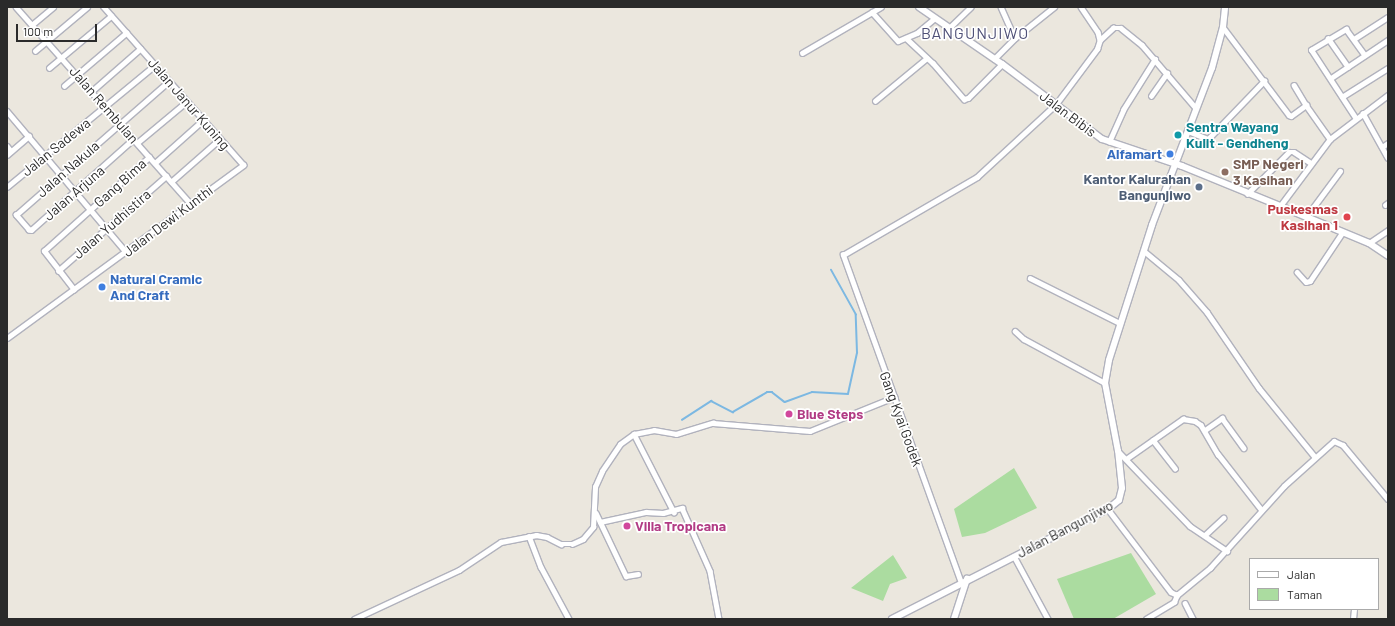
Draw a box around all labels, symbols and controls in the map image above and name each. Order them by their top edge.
scale bar [18,16,99,42]
district label: BANGUNJIWO [921,23,1029,43]
text: 100 m [23,24,53,38]
street label: Jalan Janur Kuning [144,55,234,153]
street label: Jalan Rembulan [66,63,142,147]
street label: Jalan Bibis [1036,87,1100,141]
street label: Jalan Sadewa [18,114,94,180]
place label: Sentra Wayang Kulit - Gendheng [1186,119,1288,152]
marker: Sentra Wayang Kulit - Gendheng [1173,130,1183,140]
street label: Jalan Nakula [33,137,103,201]
place label: Alfamart [1107,146,1162,162]
marker: Alfamart [1165,149,1175,159]
street label: Gang Bima [90,155,150,211]
place label: SMP Negeri 3 Kasihan [1233,156,1304,188]
street label: Jalan Arjuna [40,162,108,224]
marker: SMP Negeri 3 Kasihan [1220,167,1230,177]
place label: Kantor Kalurahan Bangunjiwo [1083,171,1191,204]
street label: Jalan Dewi Kunthi [120,182,216,260]
marker: Kantor Kalurahan Bangunjiwo [1194,182,1204,192]
street label: Jalan Yudhistira [70,186,154,262]
place label: Puskesmas Kasihan 1 [1267,201,1338,234]
marker: Puskesmas Kasihan 1 [1341,211,1353,223]
place label: Natural Cramic And Craft [110,271,202,304]
marker: Natural Cramic And Craft [97,282,107,292]
street label: Gang Kyai Godek [876,369,926,469]
place label: Blue Steps [797,406,863,422]
marker: Blue Steps [784,409,794,419]
street label: Jalan Bangunjiwo [1014,497,1116,561]
place label: Villa Tropicana [635,518,726,534]
marker: Villa Tropicana [622,521,632,531]
legend [1249,558,1379,610]
text: Jalan [1287,567,1315,581]
text: Taman [1287,587,1322,601]

